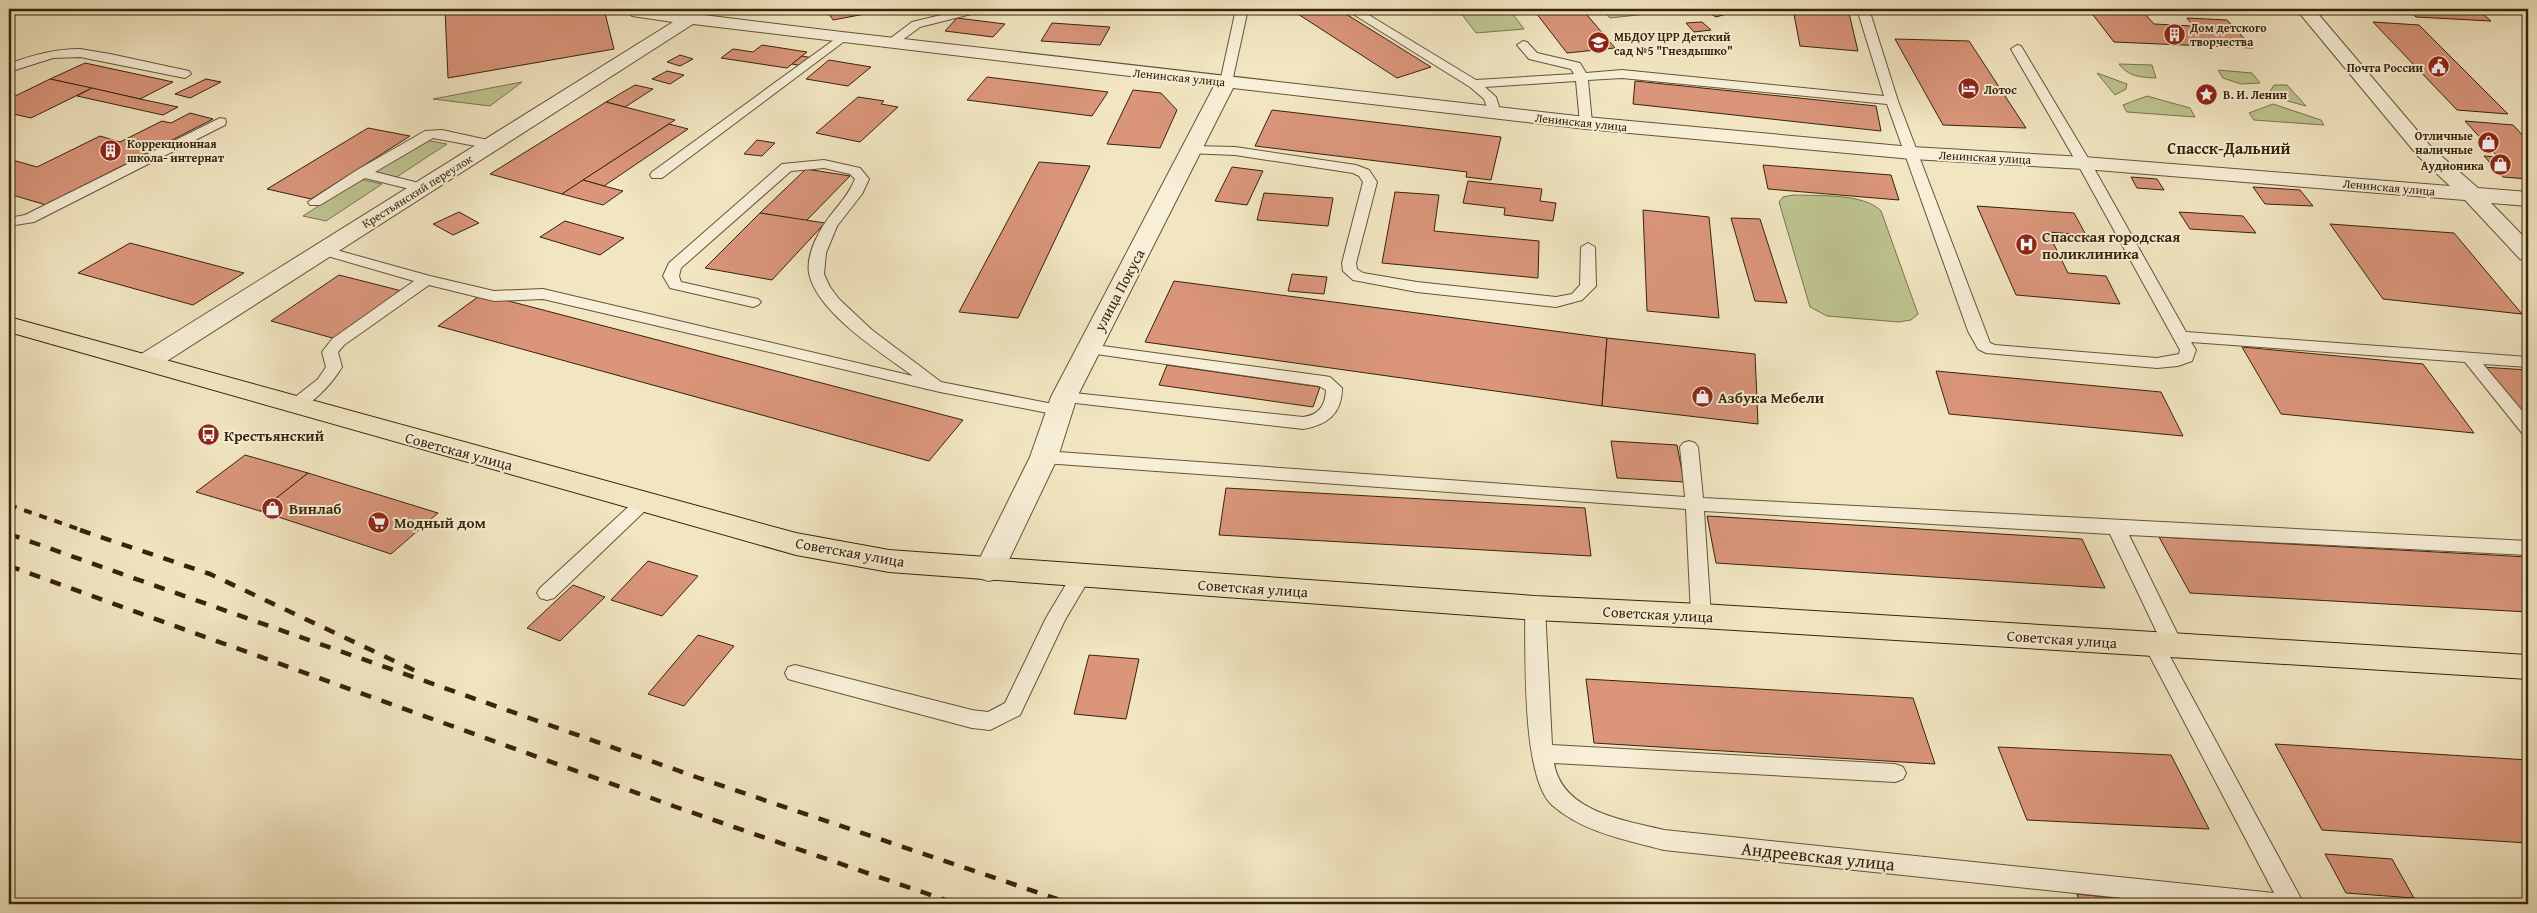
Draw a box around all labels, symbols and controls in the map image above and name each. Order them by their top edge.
place label: Дом детского творчества [2189,19,2267,50]
building icon: Дом детского творчества [2162,22,2186,46]
place label: МБДОУ ЦРР Детский сад №5 "Гнездышко" [1614,28,1733,59]
school or university icon: МБДОУ ЦРР Детский сад №5 "Гнездышко" [1586,31,1610,55]
public building icon: Почта России [2427,55,2451,79]
place label: Почта России [2347,59,2423,76]
street label: Ленинская улица [1132,64,1226,90]
hotel icon: Лотос [1956,77,1980,101]
place label: Лотос [1984,81,2017,98]
place icon: В. И. Ленин [2195,82,2219,106]
place label: В. И. Ленин [2223,86,2288,103]
street label: Ленинская улица [1534,109,1628,135]
place label: Отличные наличные [2415,127,2473,158]
shop icon: Отличные наличные [2477,130,2501,154]
place label: Коррекционная школа- интернат [127,135,225,166]
district label: Спасск-Дальний [2167,136,2291,160]
building icon: Коррекционная школа- интернат [99,138,123,162]
street label: Ленинская улица [1938,146,2032,168]
street label: Крестьянский переулок [358,150,476,232]
shop icon: Аудионика [2488,153,2512,177]
place label: Аудионика [2421,157,2485,174]
street label: Ленинская улица [2342,174,2436,200]
place label: Спасская городская поликлиника [2042,226,2180,264]
hospital icon: Спасская городская поликлиника [2014,233,2038,257]
street label: улица Покуса [1088,244,1150,336]
shop icon: Азбука Мебели [1690,385,1714,409]
place label: Азбука Мебели [1718,387,1825,408]
bus stop icon: Крестьянский [196,423,220,447]
place label: Крестьянский [224,425,325,446]
street label: Советская улица [403,427,516,476]
shop icon: Винлаб [261,496,285,520]
place label: Винлаб [289,498,342,519]
supermarket icon: Модный дом [366,510,390,534]
place label: Модный дом [394,512,486,533]
street label: Советская улица [794,532,907,572]
street label: Советская улица [1197,574,1310,602]
street label: Советская улица [1602,601,1715,627]
street label: Советская улица [2006,625,2119,653]
street label: Андреевская улица [1740,835,1896,878]

